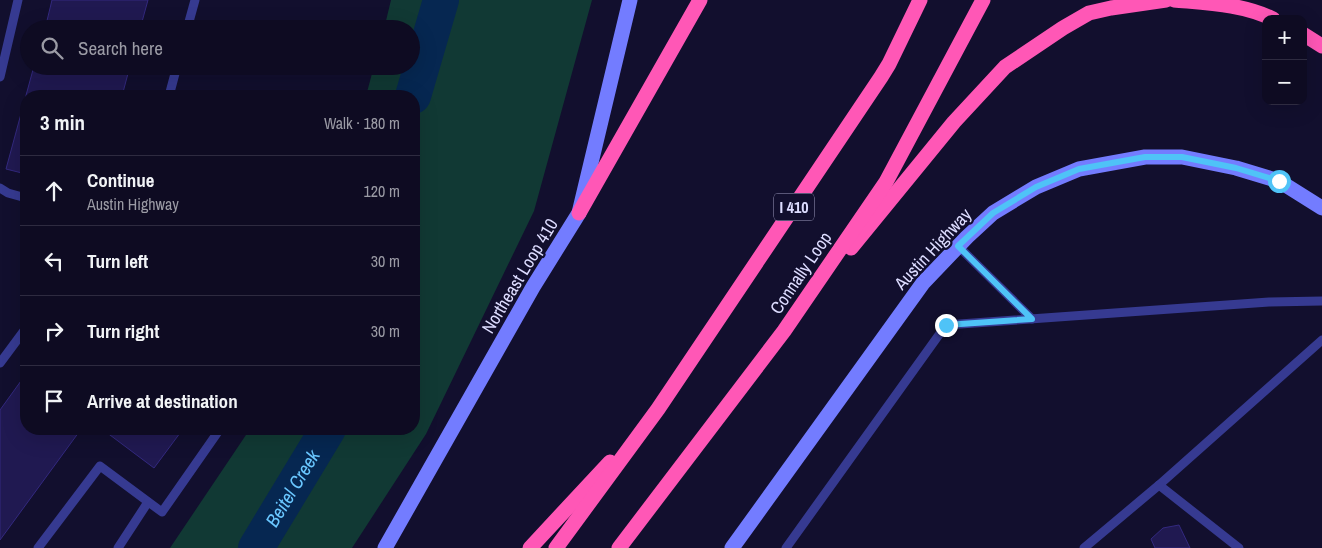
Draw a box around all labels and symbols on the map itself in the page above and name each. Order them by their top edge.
route start [1268,170,1291,193]
road number: I 410 [774,193,814,220]
street label: Austin Highway [888,202,977,296]
street label: Northeast Loop 410 [475,214,564,338]
street label: Connally Loop [764,227,837,319]
route end [935,314,958,337]
water label: Beitel Creek [259,444,326,532]

